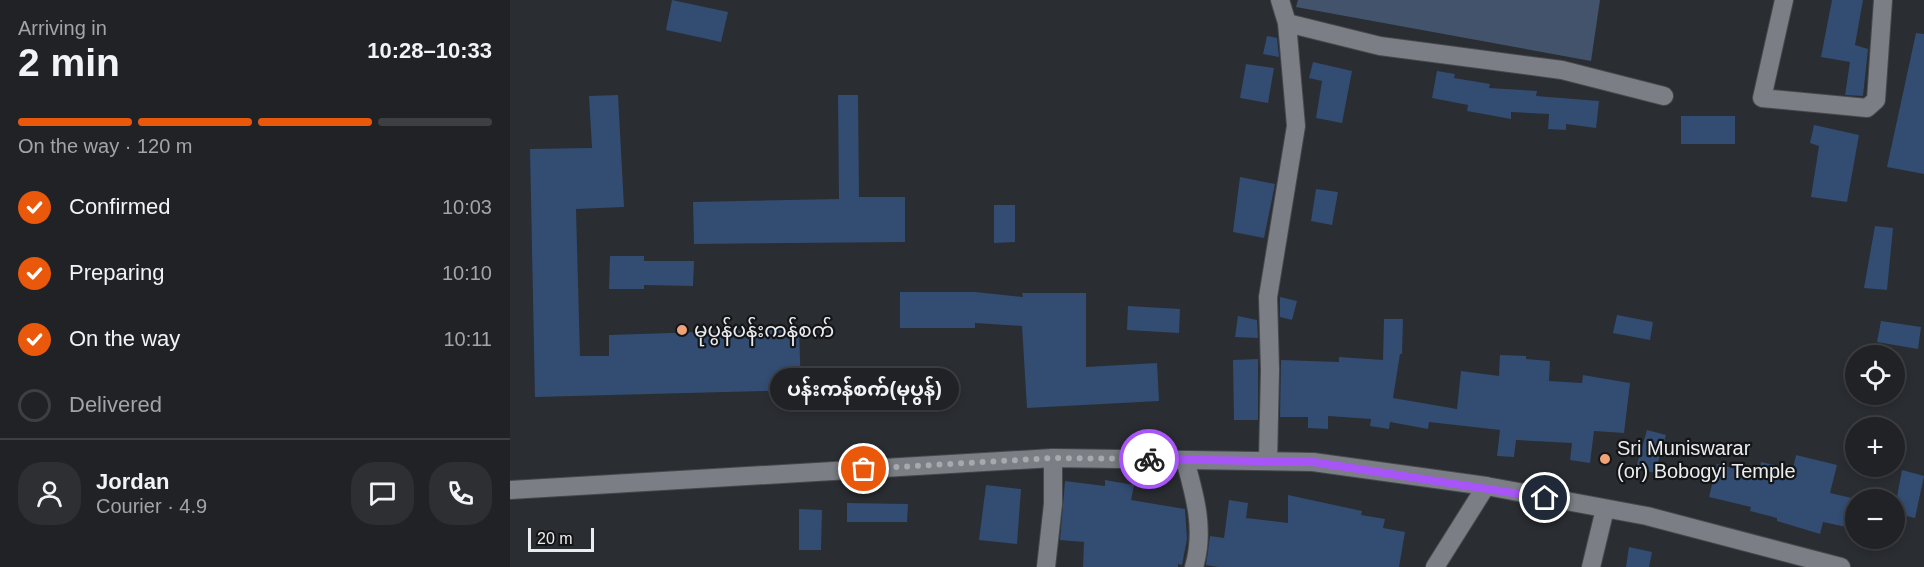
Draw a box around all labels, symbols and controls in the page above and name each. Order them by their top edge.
text: Arriving in [18,17,107,39]
text: 10:28–10:33 [367,38,492,63]
text: 2 min [18,41,120,84]
text: On the way · 120 m [18,135,193,157]
icon: check [18,191,51,224]
text: Confirmed [69,194,170,219]
text: 10:03 [442,196,492,218]
icon: check [18,257,51,290]
text: Preparing [69,260,164,285]
text: 10:10 [442,262,492,284]
place label: မုပွန်ပန်းကန်စက် [694,316,834,347]
icon: check [18,323,51,356]
marker: မုပွန်ပန်းကန်စက် [675,323,689,337]
text: On the way [69,326,180,351]
text: 10:11 [443,328,492,350]
map controls [1845,345,1905,549]
button: locate [1845,345,1905,405]
callout: ပန်းကန်စက်(မုပွန်) [770,367,958,409]
text: ပန်းကန်စက်(မုပွန်) [787,378,942,400]
text: Delivered [69,392,162,417]
button: + [1845,417,1905,477]
courier [1119,429,1179,489]
place label: Sri Muniswarar (or) Bobogyi Temple [1617,437,1796,482]
pin [838,443,889,494]
icon: bike [1133,443,1166,476]
icon: bag [847,452,880,485]
marker: Sri Muniswarar (or) Bobogyi Temple [1598,452,1612,466]
button: person [18,462,81,525]
button: chat [351,462,414,525]
button: phone [429,462,492,525]
text: Jordan [96,469,169,494]
pin [1519,472,1570,523]
icon: home [1528,481,1561,514]
button: − [1845,489,1905,549]
text: Courier · 4.9 [96,495,207,517]
scale bar [528,525,594,552]
text: 20 m [537,530,573,547]

